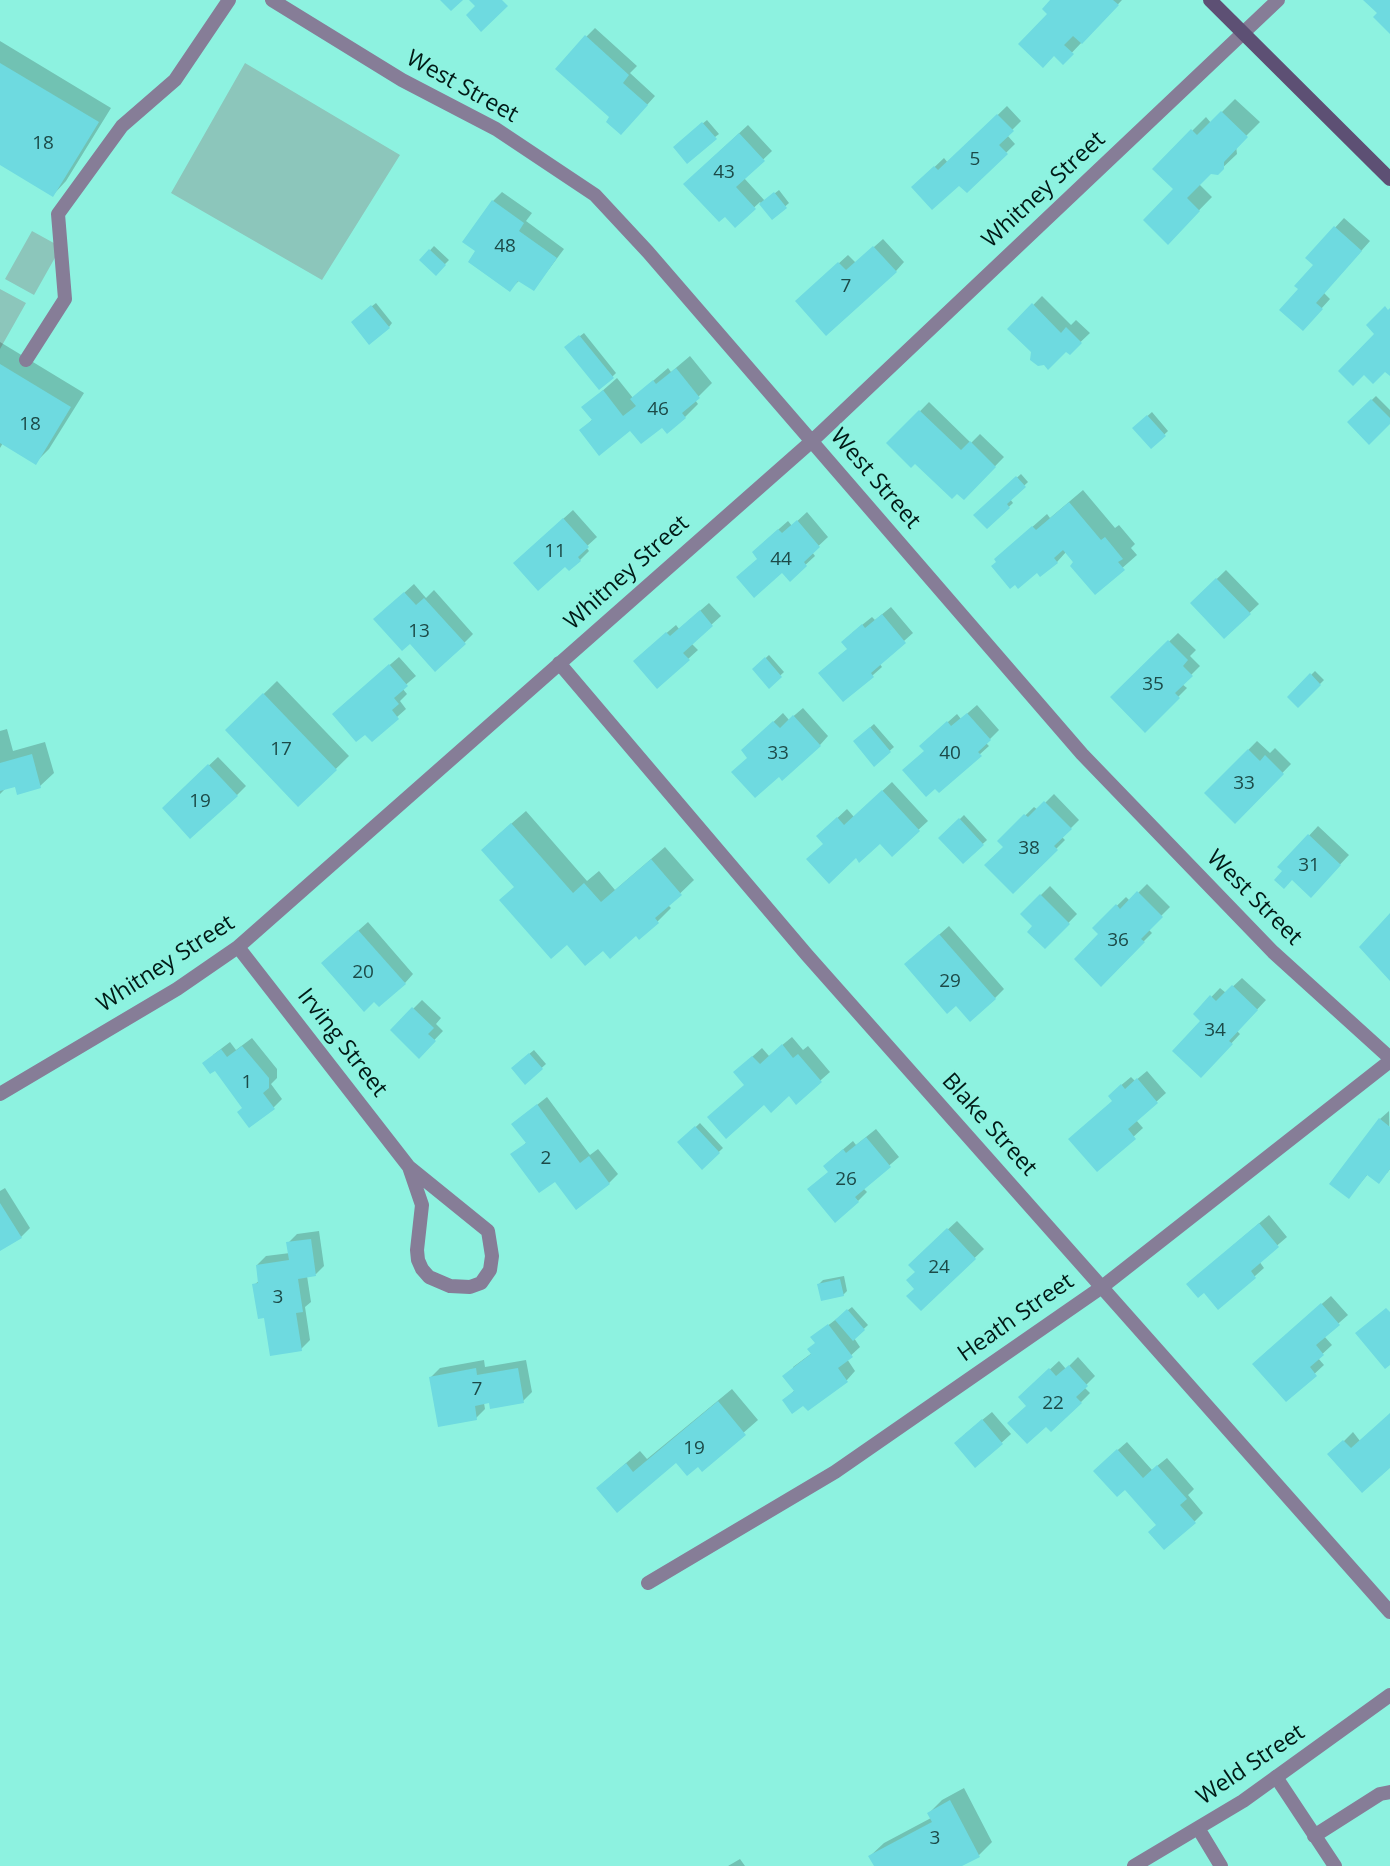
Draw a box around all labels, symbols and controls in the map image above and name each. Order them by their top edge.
street label: West Street [401,45,523,129]
street label: Whitney Street [977,126,1111,254]
house number: 18 [32,133,54,155]
house number: 5 [970,149,980,171]
house number: 43 [713,162,735,184]
house number: 48 [494,236,516,258]
house number: 7 [841,276,851,298]
house number: 46 [647,399,669,421]
house number: 18 [19,414,41,436]
street label: West Street [824,423,926,535]
street label: Whitney Street [559,510,695,636]
house number: 11 [544,541,566,563]
house number: 44 [770,549,792,571]
house number: 13 [408,621,430,643]
house number: 35 [1142,674,1164,696]
house number: 17 [270,739,292,761]
house number: 33 [767,743,789,765]
house number: 40 [939,743,961,765]
house number: 33 [1233,773,1255,795]
house number: 19 [189,791,211,813]
house number: 38 [1018,838,1040,860]
street label: West Street [1201,845,1307,951]
house number: 31 [1298,855,1320,877]
street label: Whitney Street [92,909,240,1019]
house number: 36 [1107,930,1129,952]
house number: 20 [352,962,374,984]
house number: 29 [939,971,961,993]
street label: Irving Street [291,983,393,1103]
house number: 34 [1204,1020,1226,1042]
street label: Blake Street [936,1068,1042,1182]
house number: 1 [242,1072,252,1094]
house number: 2 [541,1148,551,1170]
house number: 26 [835,1169,857,1191]
house number: 24 [928,1257,950,1279]
street label: Heath Street [953,1268,1079,1368]
house number: 3 [273,1287,283,1309]
house number: 7 [472,1379,482,1401]
house number: 22 [1042,1393,1064,1415]
house number: 19 [683,1438,705,1460]
street label: Weld Street [1192,1719,1310,1811]
house number: 3 [930,1828,940,1850]

